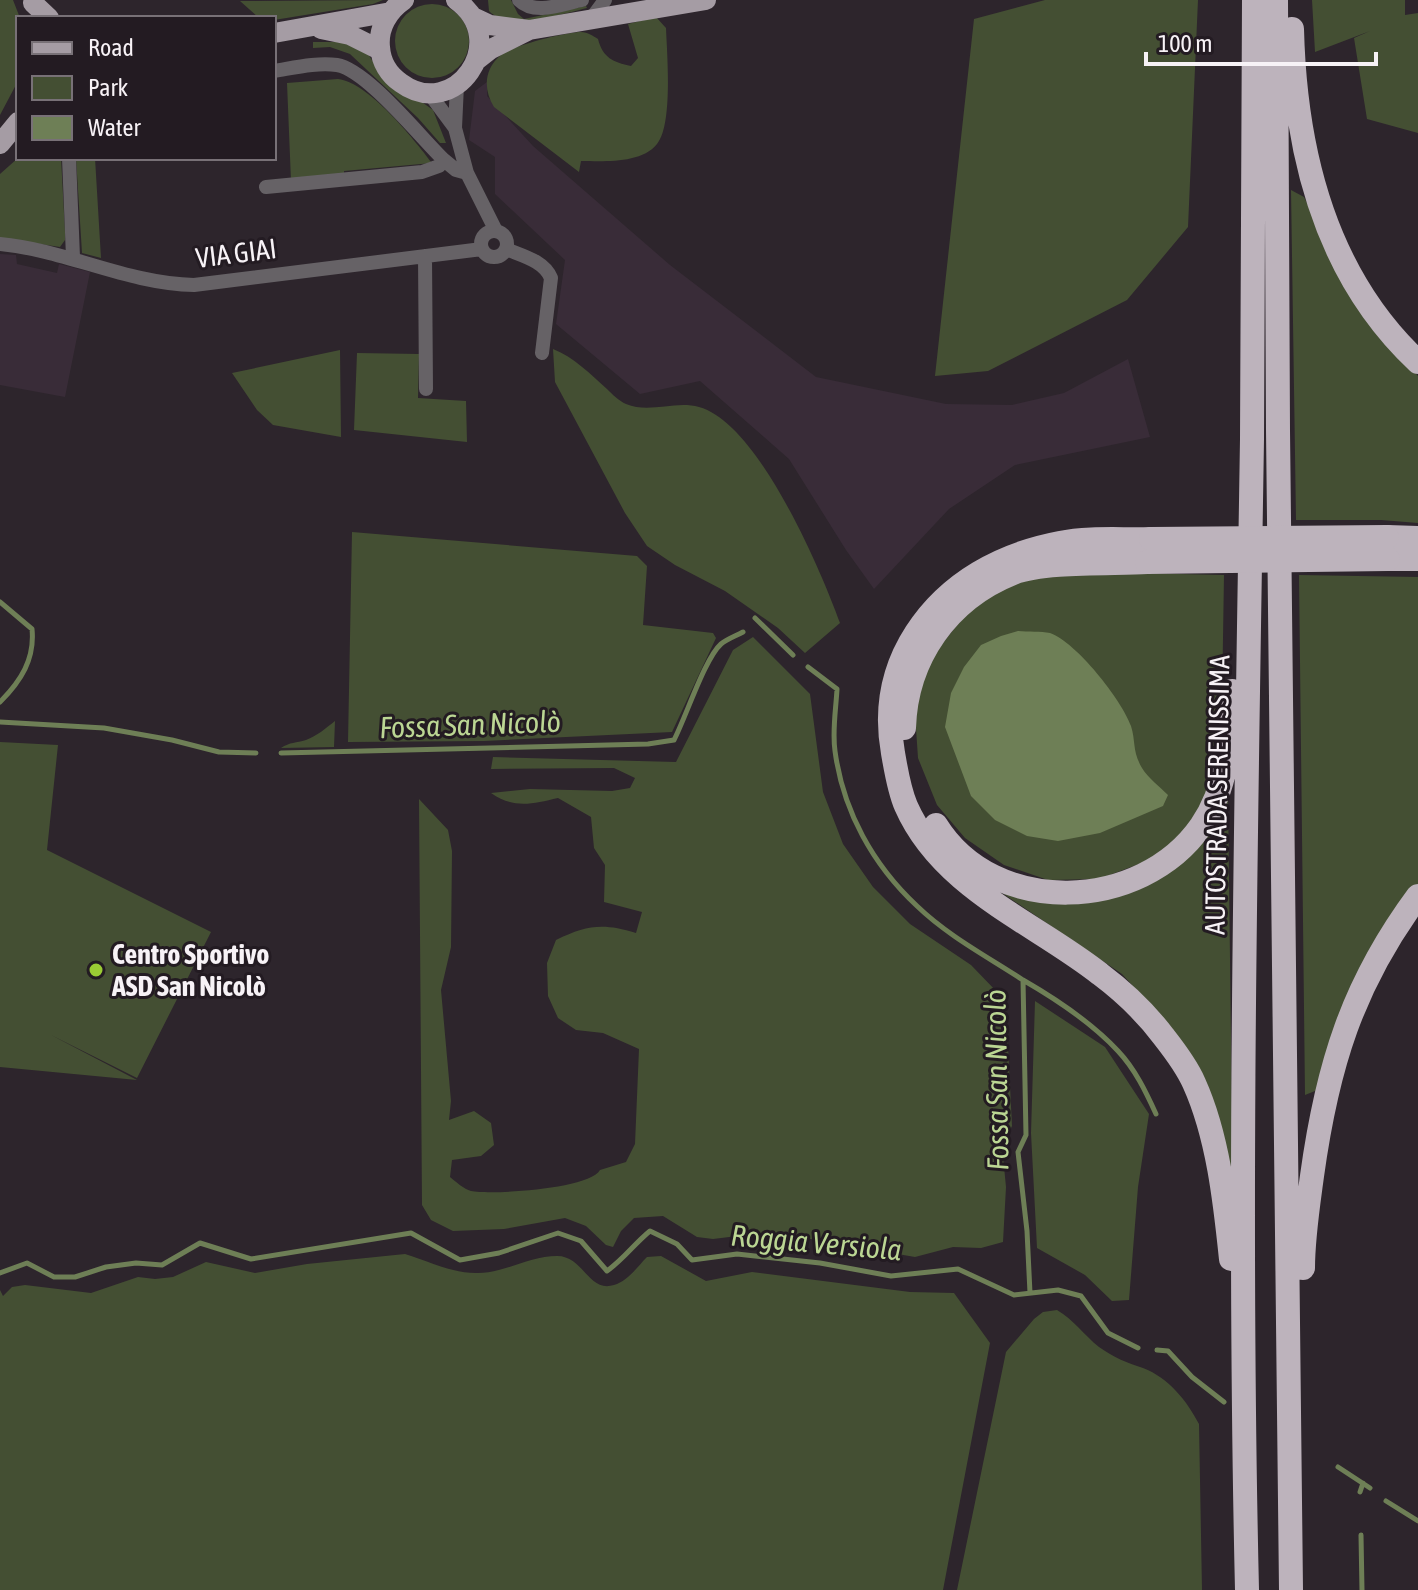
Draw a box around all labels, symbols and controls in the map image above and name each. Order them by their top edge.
legend [16,16,276,160]
scale bar [1146,16,1376,66]
text: 100 m [1158,30,1212,57]
text: Road [88,34,134,61]
text: Park [88,74,129,101]
text: Water [88,114,141,141]
street label: VIA GIAI [194,232,278,274]
street label: AUTOSTRADA SERENISSIMA [1199,655,1235,935]
water label: Fossa San Nicolò [379,704,561,744]
place label: Centro Sportivo ASD San Nicolò [111,938,269,1002]
marker: Centro Sportivo ASD San Nicolò [87,961,105,979]
water label: Fossa San Nicolò [977,989,1015,1171]
water label: Roggia Versiola [729,1218,903,1266]

